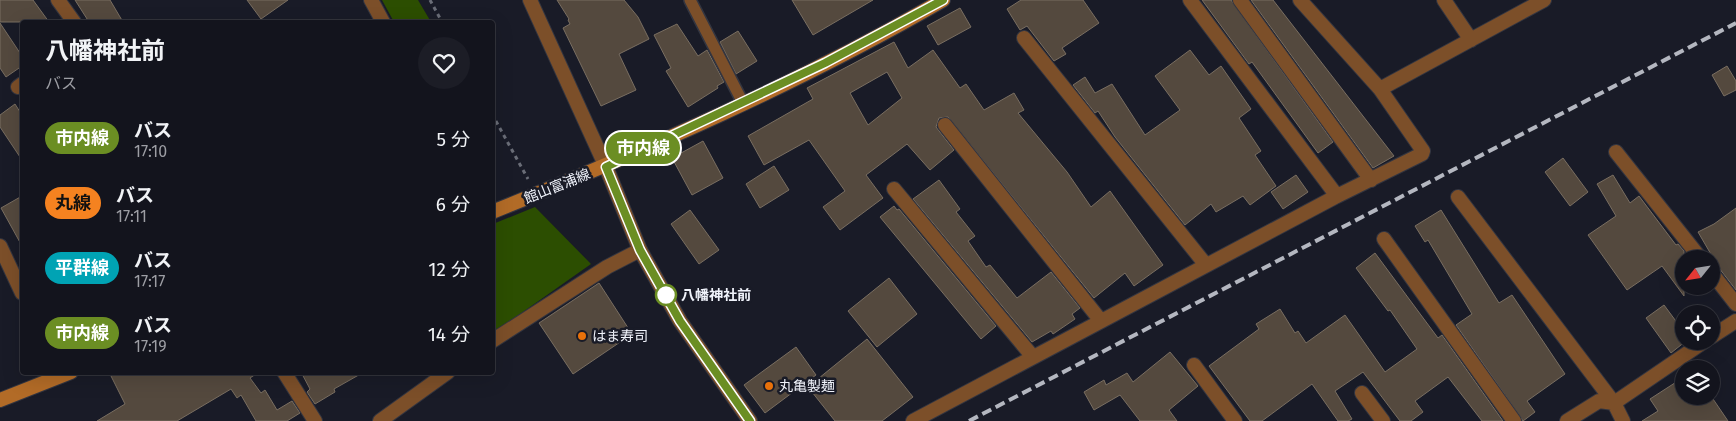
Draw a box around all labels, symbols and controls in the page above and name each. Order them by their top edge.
text: 八幡神社前 [45,37,165,65]
button: heart [418,37,470,89]
text: バス [45,74,77,93]
text: バス [134,119,172,142]
text: 市内線 [55,127,109,149]
text: 5 分 [436,128,470,151]
line badge: 市内線 [614,132,672,164]
text: 市内線 [616,137,670,159]
text: 17:10 [134,142,167,161]
street label: 館山富浦線 [522,165,593,207]
text: バス [116,184,154,207]
text: 丸線 [55,192,91,214]
text: 6 分 [436,193,470,216]
text: 17:11 [116,207,147,226]
text: バス [134,249,172,272]
north arrow [1675,250,1720,295]
map controls [1675,250,1720,405]
text: 平群線 [55,257,109,279]
text: 12 分 [428,258,470,281]
text: 17:17 [134,272,165,291]
marker: 八幡神社前 [655,284,677,306]
place label: 八幡神社前 [681,287,751,304]
button: locate [1675,305,1720,350]
text: バス [134,314,172,337]
text: 市内線 [55,322,109,344]
text: 14 分 [428,323,470,346]
place label: はま寿司 [592,328,648,345]
marker: はま寿司 [576,330,588,342]
text: 17:19 [134,337,167,356]
button: layers [1675,360,1720,405]
place label: 丸亀製麺 [779,378,835,395]
marker: 丸亀製麺 [763,380,775,392]

